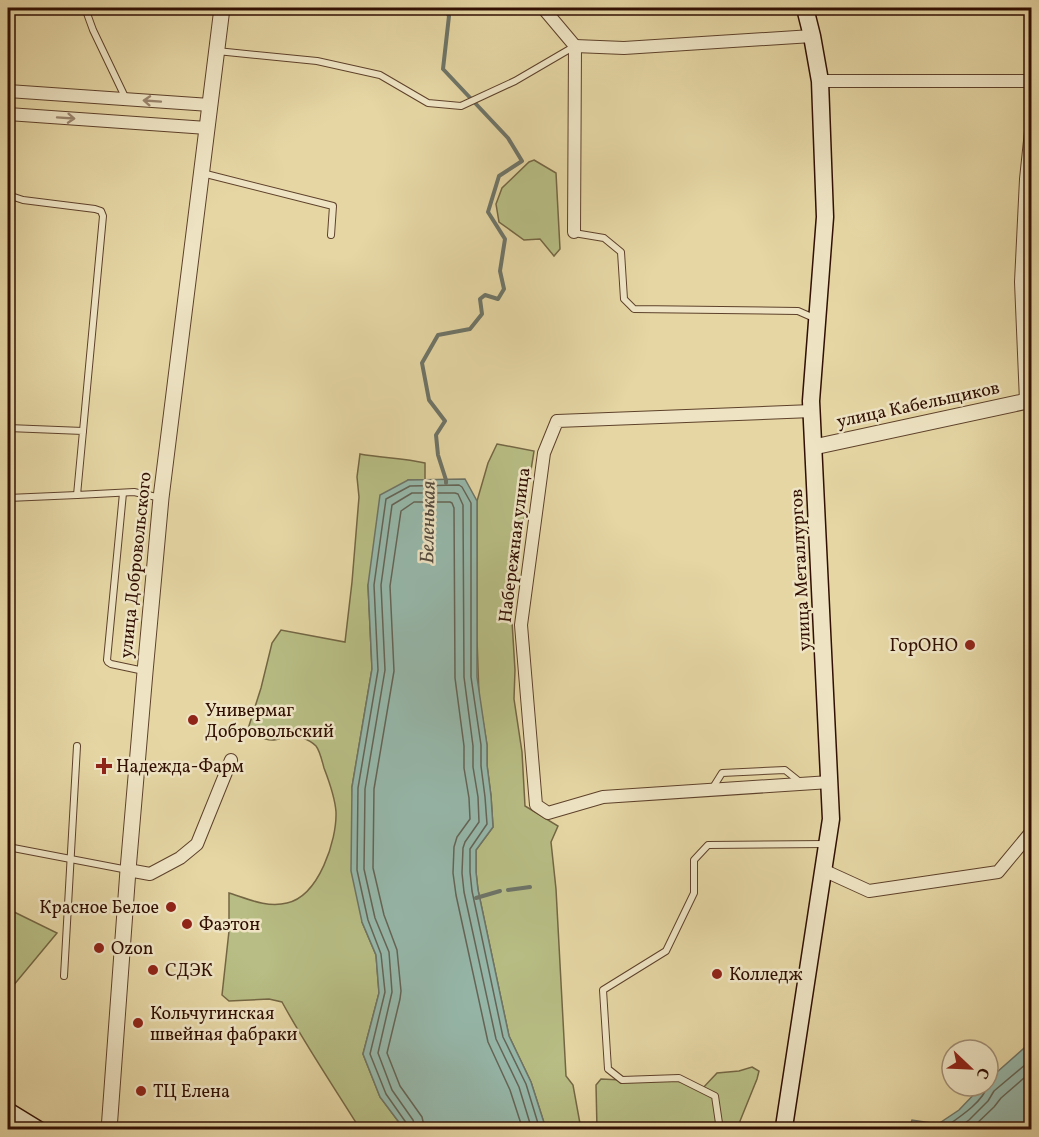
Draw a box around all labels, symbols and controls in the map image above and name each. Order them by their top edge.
one-way arrow [142,95,162,106]
one-way arrow [55,112,75,123]
street label: улица Кабельщиков [834,376,1002,435]
street label: Набережная улица [494,466,537,624]
street label: улица Добровольского [114,471,159,660]
water label: Беленькая [414,480,444,564]
street label: улица Металлургов [785,488,818,652]
place label: ГорОНО [889,634,958,659]
marker: ГорОНО [963,638,977,652]
place label: Универмаг Добровольский [205,699,334,745]
marker: Универмаг Добровольский [186,713,200,727]
place label: Надежда-Фарм [116,755,244,780]
marker: Надежда-Фарм [97,759,111,773]
place label: Красное Белое [39,896,159,921]
marker: Красное Белое [164,900,178,914]
place label: Фаэтон [199,913,260,938]
marker: Фаэтон [180,917,194,931]
place label: Ozon [111,937,154,962]
marker: Ozon [92,941,106,955]
place label: СДЭК [165,959,213,984]
marker: СДЭК [146,963,160,977]
place label: Колледж [729,963,803,988]
marker: Колледж [710,967,724,981]
place label: Кольчугинская швейная фабраки [150,1002,297,1048]
marker: Кольчугинская швейная фабраки [131,1016,145,1030]
north arrow [940,1038,1000,1098]
text: С [970,1064,994,1082]
place label: ТЦ Елена [153,1080,230,1105]
marker: ТЦ Елена [134,1084,148,1098]

